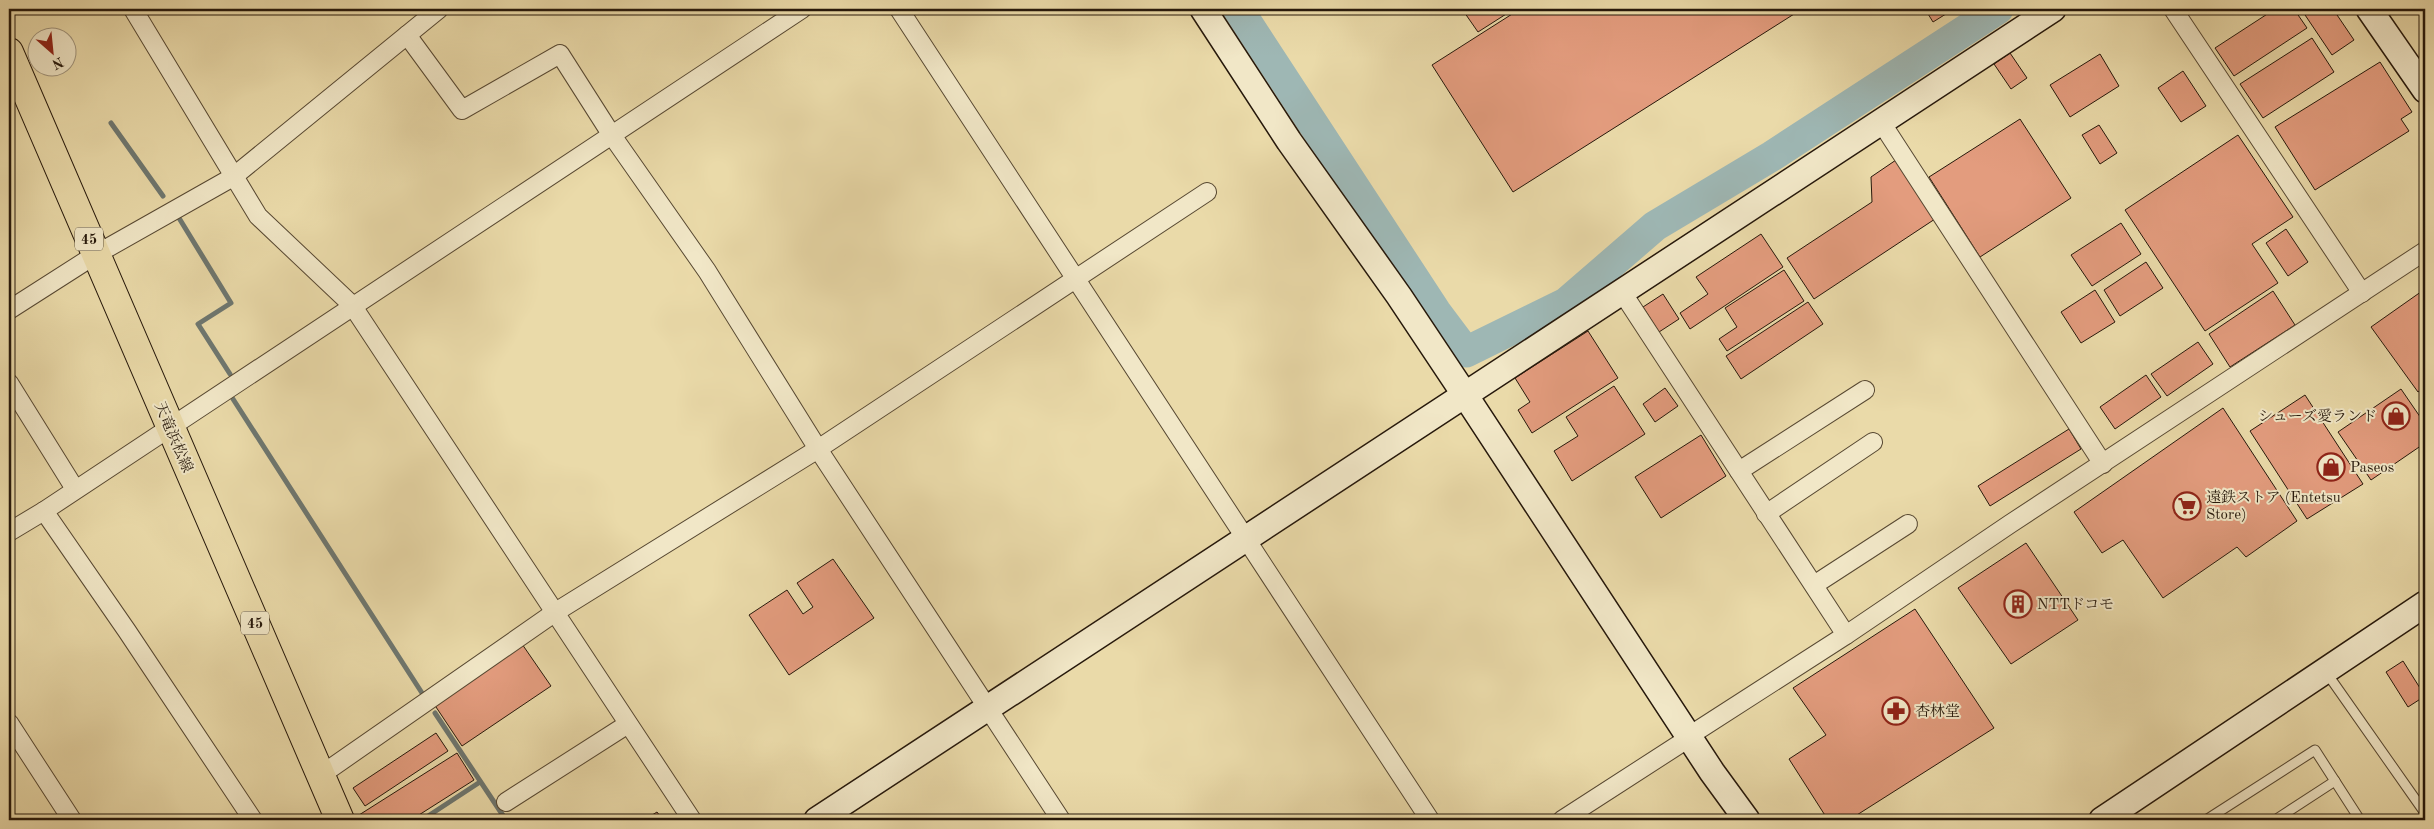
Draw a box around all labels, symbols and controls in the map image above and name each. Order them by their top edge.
north arrow [28,28,78,78]
text: N [49,54,65,71]
road number: 45 [75,228,103,250]
street label: 天竜浜松線 [151,399,196,475]
shop icon: シューズ愛ランド [2381,401,2411,431]
place label: シューズ愛ランド [2258,408,2377,425]
shop icon: Paseos [2316,452,2346,482]
place label: Paseos [2350,461,2394,476]
place label: 遠鉄ストア (Entetsu Store) [2206,489,2341,523]
supermarket icon: 遠鉄ストア (Entetsu Store) [2172,491,2202,521]
building icon: NTTドコモ [2003,589,2033,619]
place label: NTTドコモ [2037,597,2114,613]
road number: 45 [241,612,269,634]
pharmacy icon: 杏林堂 [1881,696,1911,726]
place label: 杏林堂 [1915,703,1960,720]

